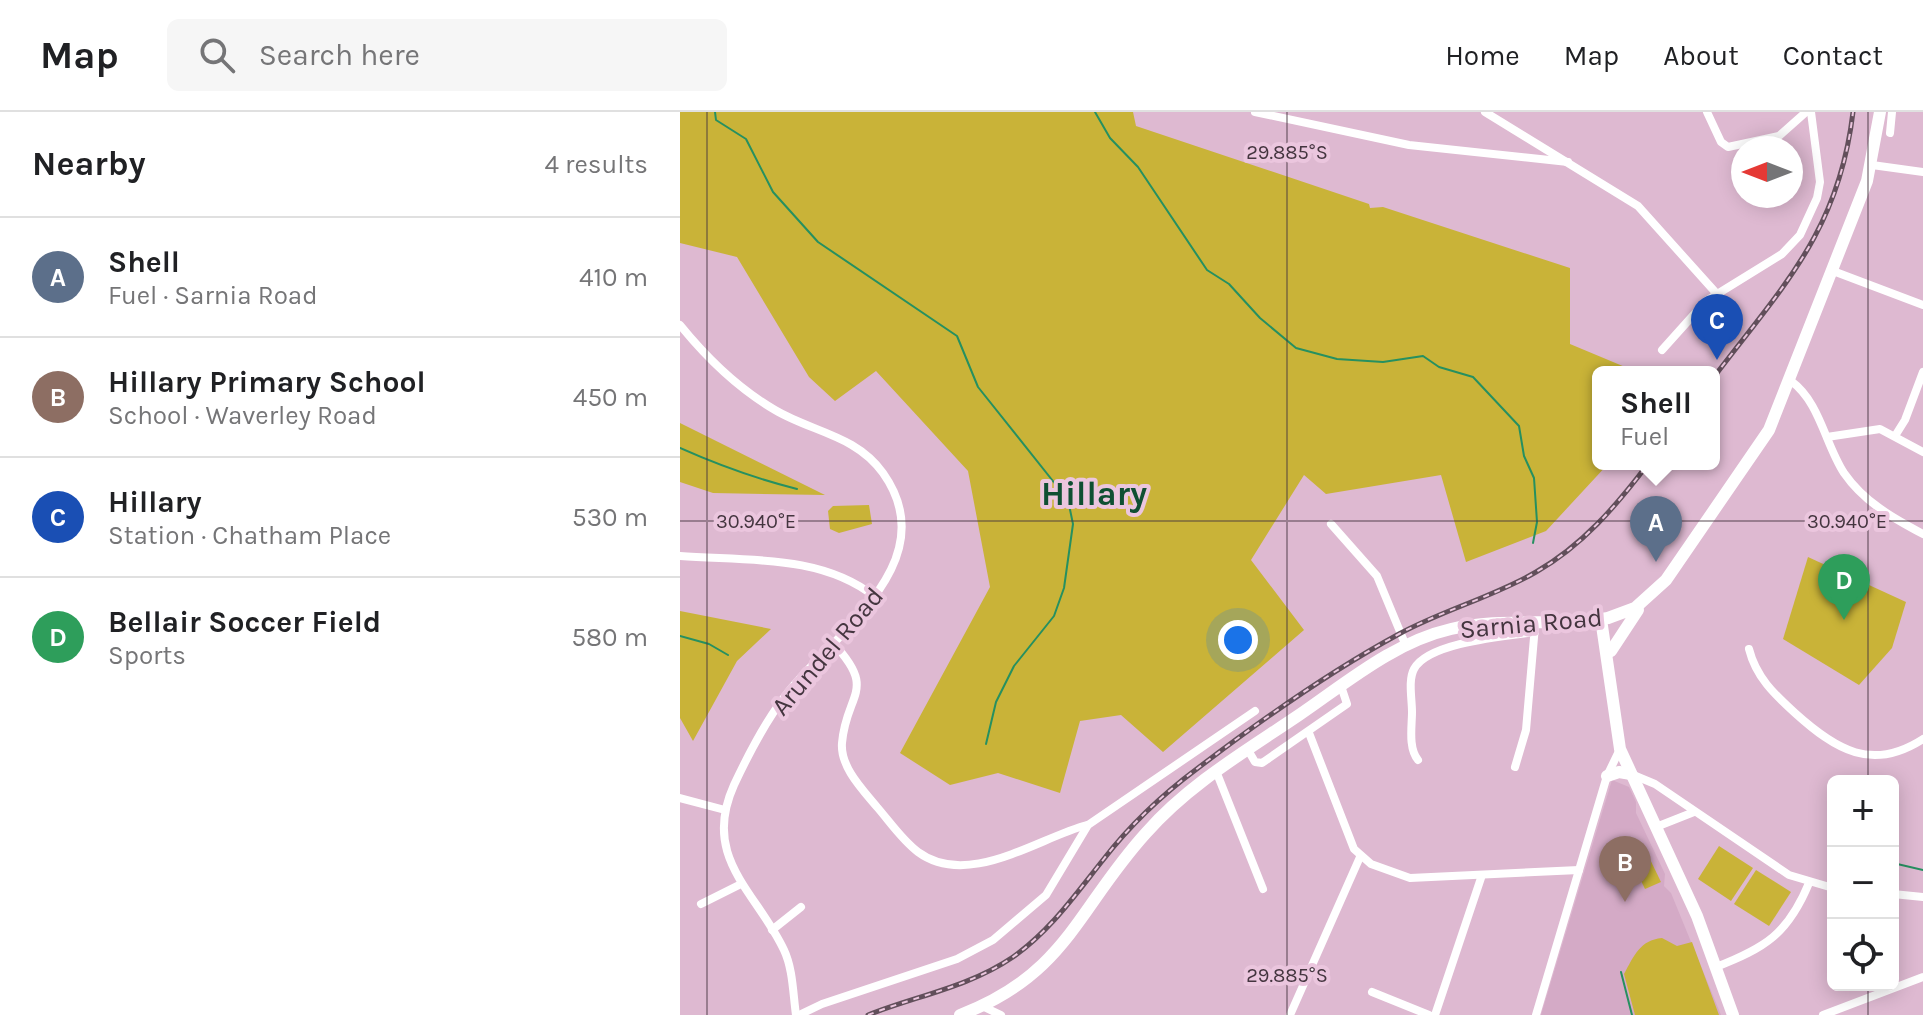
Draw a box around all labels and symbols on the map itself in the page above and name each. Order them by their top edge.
north arrow [1731,136,1803,208]
text: 29.885°S [1246,141,1328,164]
pin: C [1691,294,1743,360]
district label: Hillary [1041,474,1147,514]
pin: A [1630,496,1682,562]
text: 30.940°E [716,510,796,533]
text: 30.940°E [1807,510,1887,533]
pin: D [1818,554,1870,620]
street label: Arundel Road [765,581,890,722]
street label: Sarnia Road [1458,602,1604,645]
your location [1218,620,1258,660]
pin: B [1599,836,1651,902]
text: 29.885°S [1246,964,1328,987]

